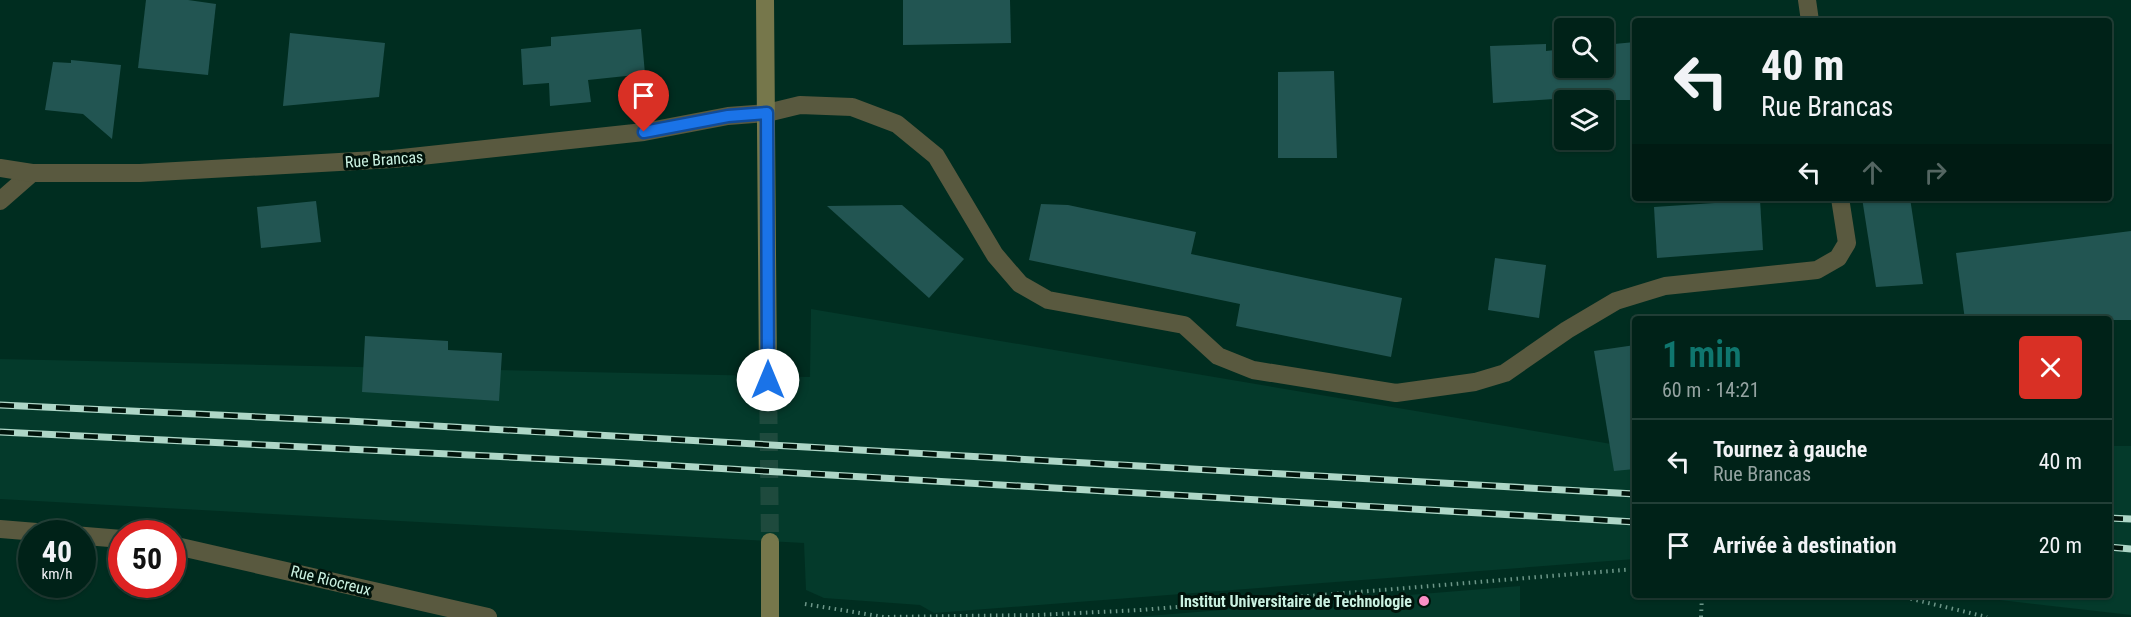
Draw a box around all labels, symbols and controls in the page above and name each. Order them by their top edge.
map controls [1554,18,1614,150]
button: search [1554,18,1614,78]
text: 40 m [1761,41,1844,90]
icon: left [1662,42,1740,120]
pin [618,70,669,132]
icon: arrive [627,79,660,112]
button: layers [1554,90,1614,150]
text: Rue Brancas [1761,91,1893,123]
street label: Rue Brancas [344,147,424,172]
icon: left [1793,156,1826,189]
icon: ahead [1856,156,1889,189]
icon: right [1919,156,1952,189]
text: 1 min [1662,334,1742,376]
button: close [2019,336,2082,399]
position arrow [736,348,800,412]
text: 60 m · 14:21 [1662,378,1760,402]
text: Tournez à gauche [1713,437,1867,462]
icon: left [1662,445,1695,478]
text: 40 m [2039,449,2082,474]
text: Rue Brancas [1713,462,1811,486]
speed limit sign: 50 [108,520,186,598]
icon: arrive [1662,529,1695,562]
text: Arrivée à destination [1713,533,1897,558]
text: 20 m [2039,533,2082,558]
text: 40 [42,534,72,569]
street label: Rue Riocreux [289,561,373,600]
text: km/h [42,565,72,583]
place label: Institut Universitaire de Technologie [1180,592,1412,611]
marker: Institut Universitaire de Technologie [1417,594,1431,608]

